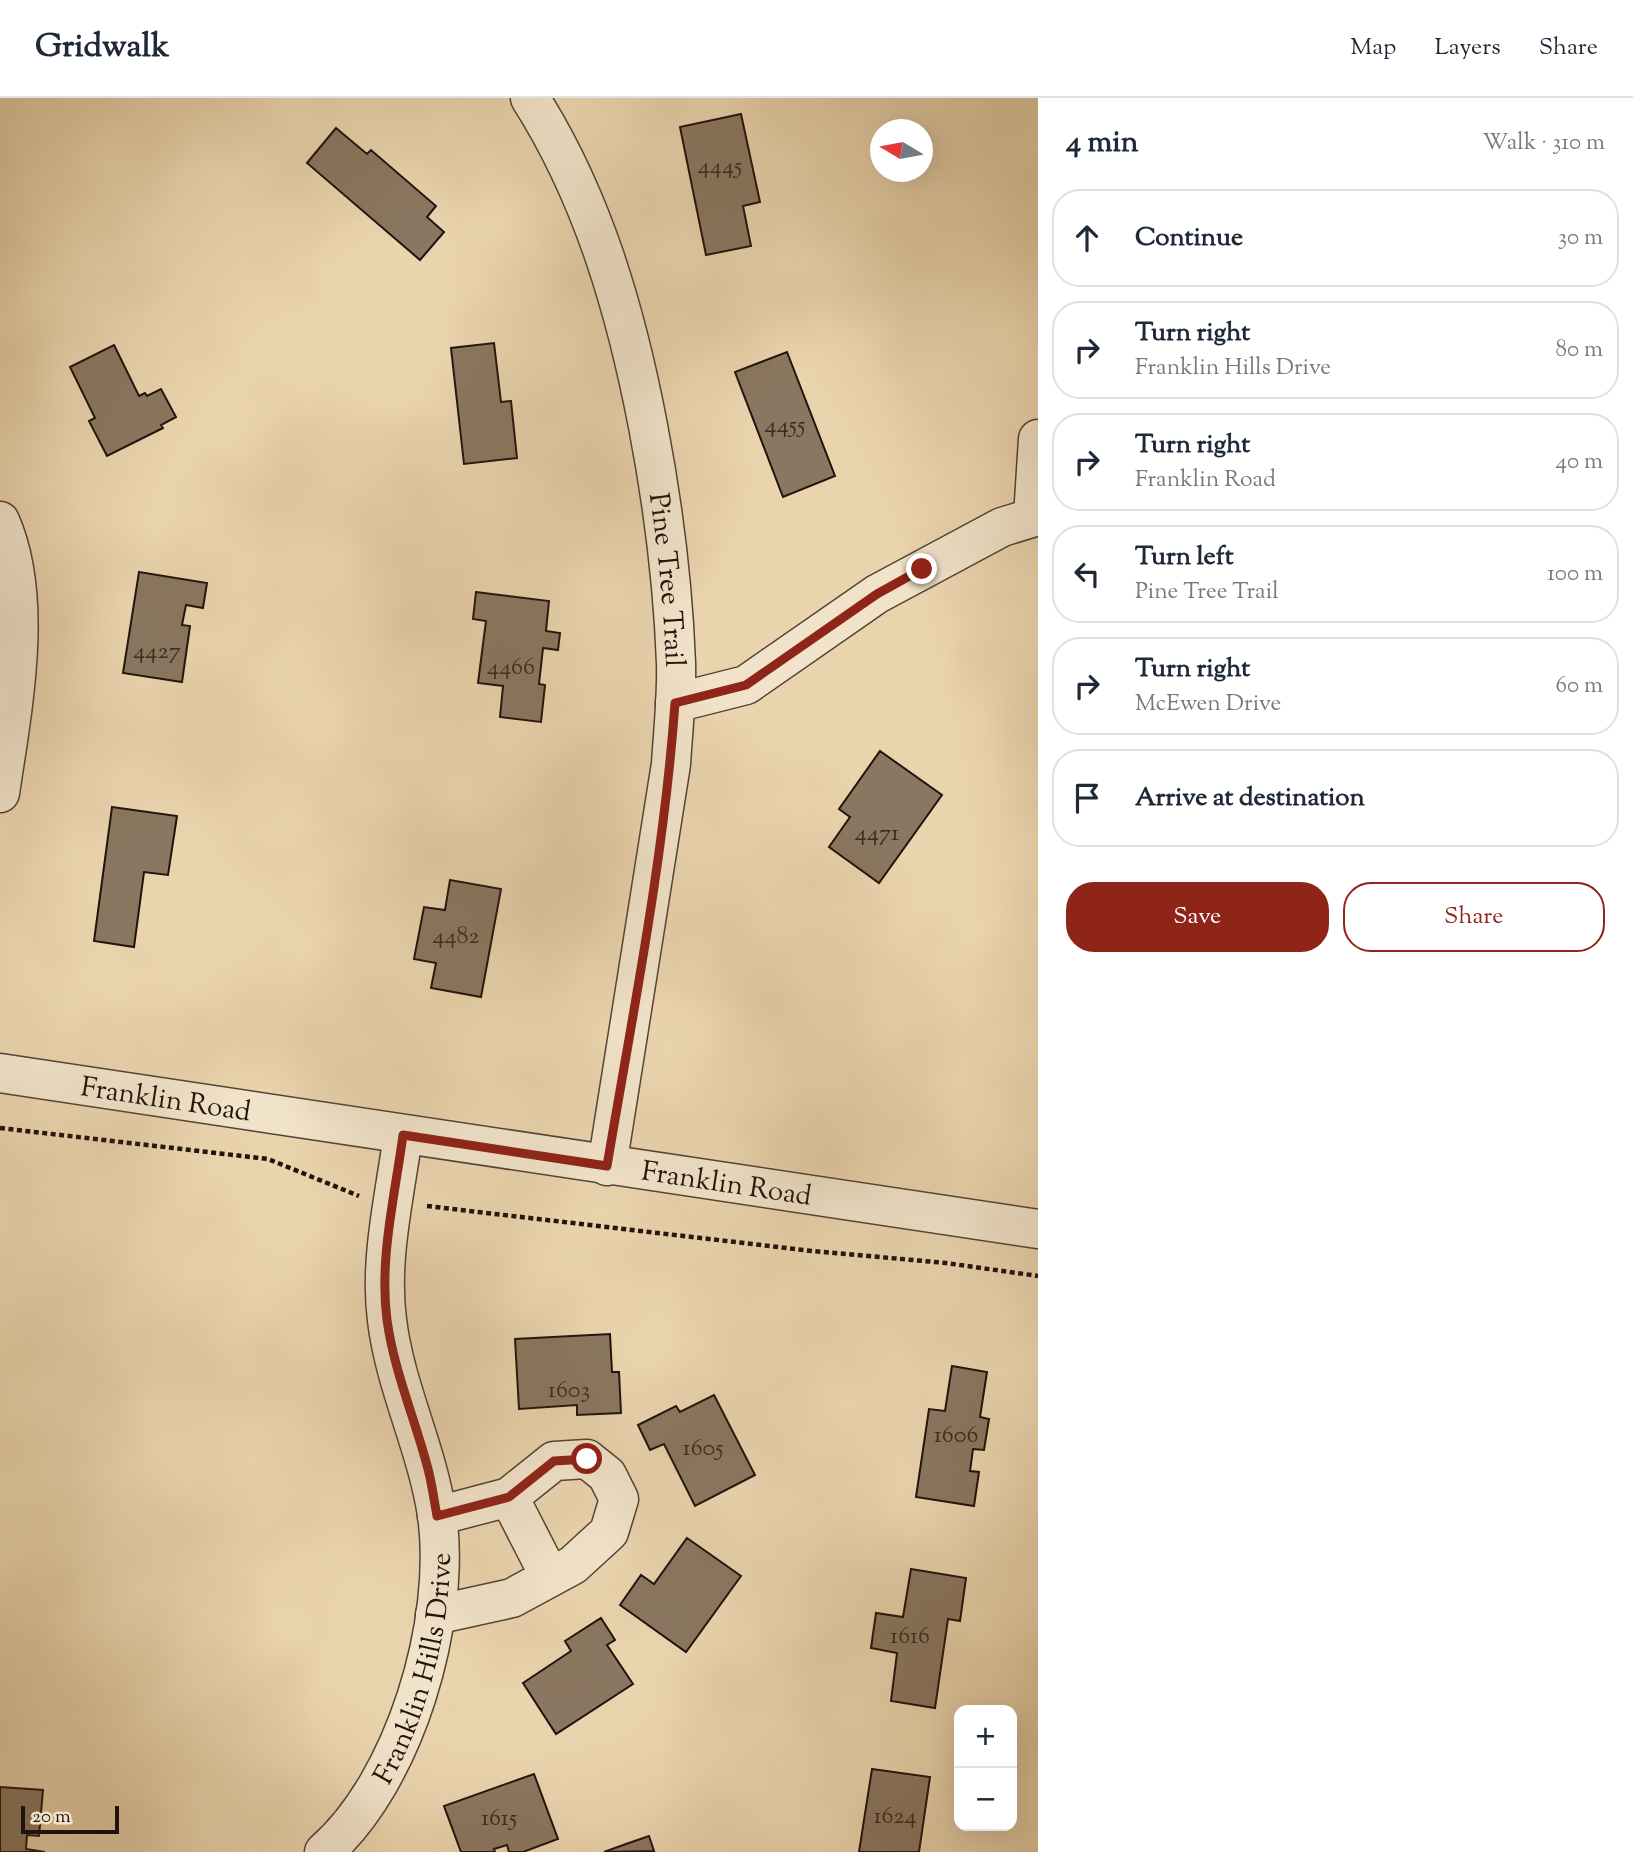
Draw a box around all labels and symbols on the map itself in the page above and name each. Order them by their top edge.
north arrow [870,119,933,182]
house number: 4445 [698,150,742,184]
house number: 4455 [765,409,805,443]
street label: Pine Tree Trail [637,490,693,668]
route end [906,553,937,584]
house number: 4427 [133,635,181,669]
house number: 4466 [487,651,535,685]
house number: 4471 [855,817,899,851]
house number: 4482 [432,920,480,954]
street label: Franklin Road [78,1068,254,1133]
street label: Franklin Road [639,1153,814,1218]
house number: 1603 [548,1374,590,1408]
house number: 1606 [934,1419,978,1453]
house number: 1605 [683,1432,724,1466]
route start [571,1443,602,1474]
street label: Franklin Hills Drive [365,1552,463,1792]
house number: 1616 [890,1620,930,1654]
house number: 1624 [873,1800,917,1834]
house number: 1615 [481,1802,517,1836]
scale bar [21,1803,119,1835]

